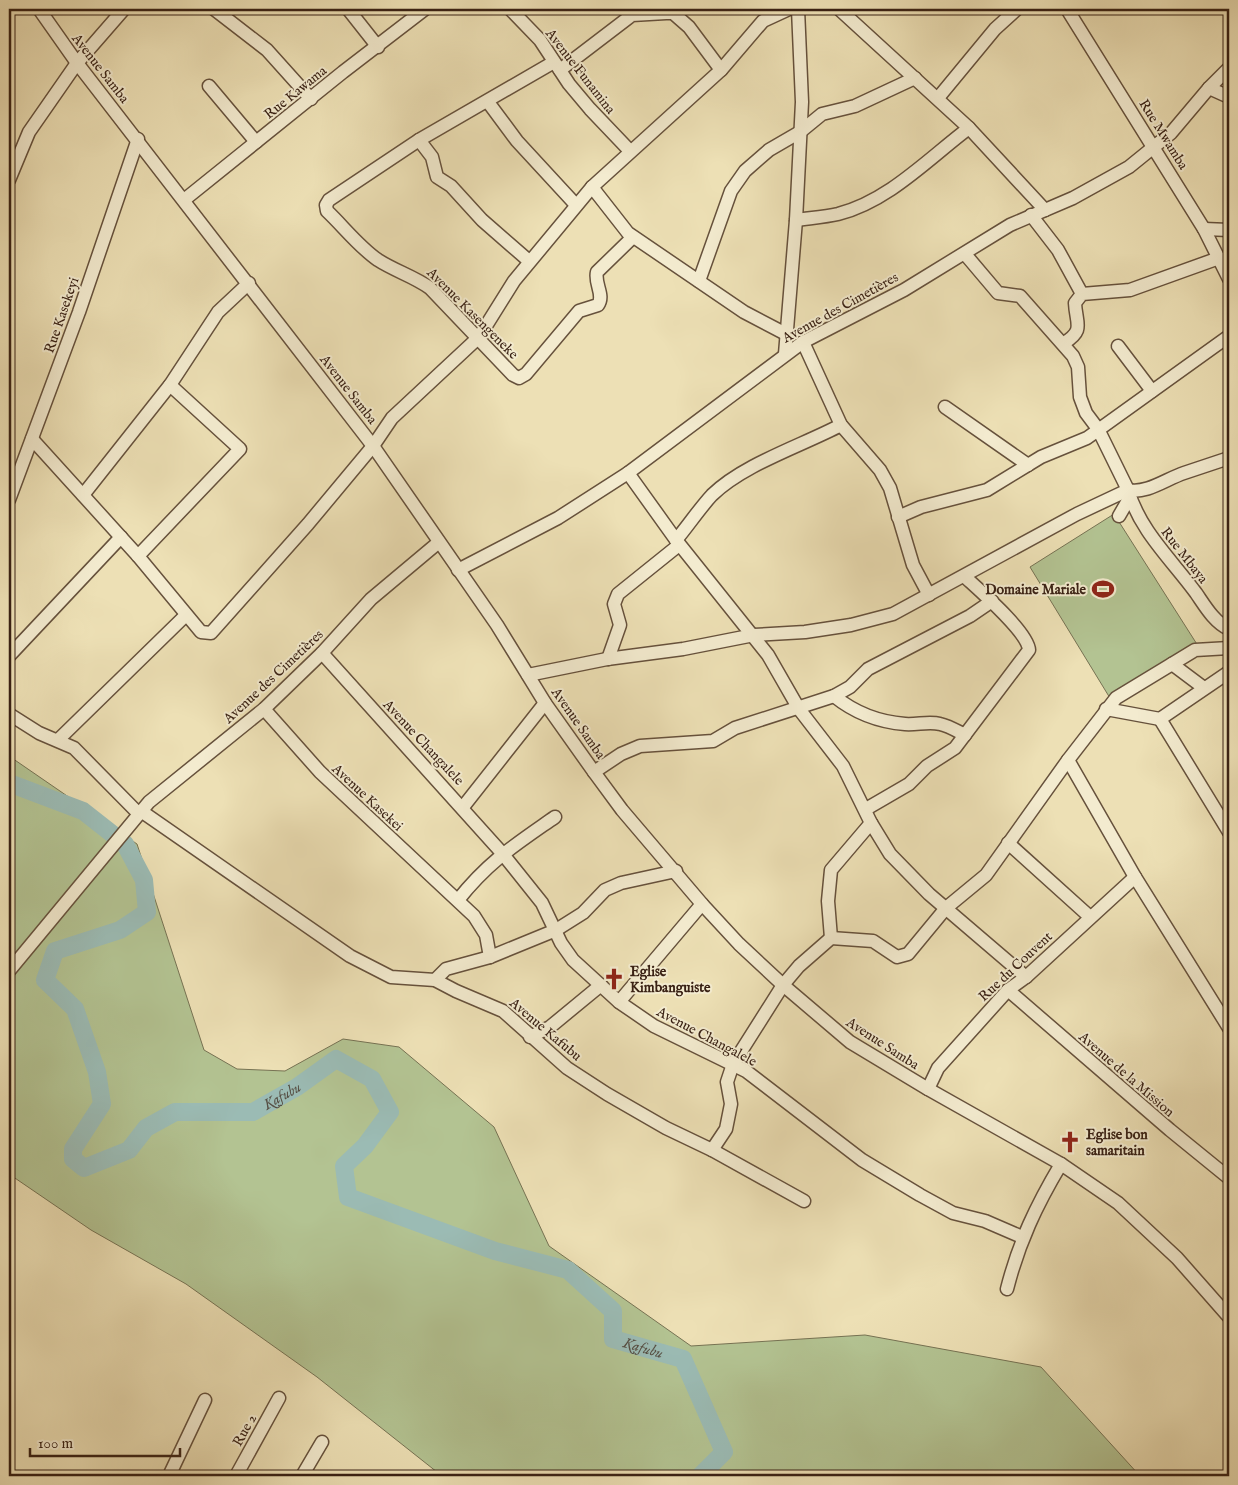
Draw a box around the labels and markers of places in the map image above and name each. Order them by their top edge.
sports icon: Domaine Mariale [1090,576,1116,602]
place label: Domaine Mariale [985,581,1087,599]
place label: Eglise Kimbanguiste [630,963,711,997]
church icon: Eglise Kimbanguiste [601,966,627,992]
place label: Eglise bon samaritain [1086,1126,1148,1160]
church icon: Eglise bon samaritain [1057,1129,1083,1155]

